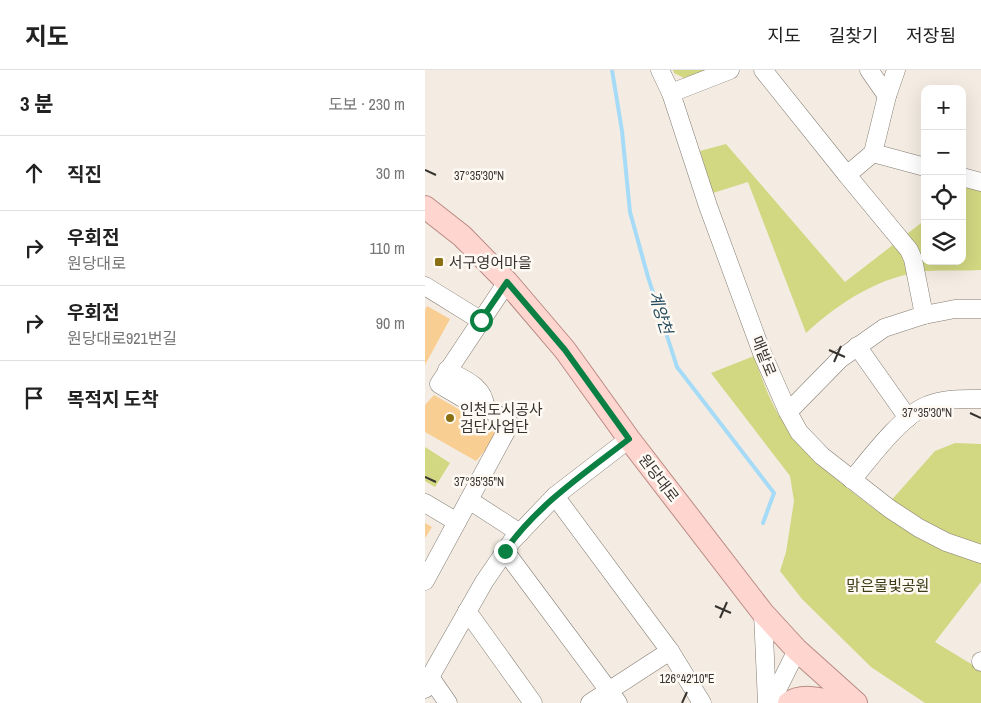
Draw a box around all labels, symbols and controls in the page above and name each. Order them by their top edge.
text: 지도 [25,20,69,52]
text: 지도 [768,23,801,48]
text: 길찾기 [829,23,878,48]
text: 저장됨 [906,23,956,48]
map controls [921,85,966,265]
button: + [921,85,966,130]
text: 3 분 [20,89,54,118]
text: 도보 · 230 m [328,93,405,115]
button: − [921,130,966,175]
icon: ahead [20,159,48,187]
text: 직진 [67,161,102,187]
text: 30 m [376,162,405,184]
text: 37°35'30"N [454,168,504,184]
button: locate [921,175,966,220]
button: layers [921,220,966,265]
text: 우회전 [67,224,119,250]
icon: right [20,234,48,262]
text: 110 m [369,237,405,259]
text: 원당대로 [67,252,126,274]
place label: 서구영어마을 [449,252,532,273]
marker: 서구영어마을 [433,256,445,268]
water label: 계양천 [644,288,679,339]
text: 우회전 [67,299,119,325]
icon: right [20,309,48,337]
route start [470,309,493,332]
text: 90 m [376,312,405,334]
text: 원당대로921번길 [67,327,177,349]
street label: 매밭로 [747,333,781,379]
icon: arrive [20,384,48,412]
text: 목적지 도착 [67,386,159,412]
place label: 인천도시공사 검단사업단 [460,399,543,437]
text: 37°35'30"N [902,405,952,421]
marker: 인천도시공사 검단사업단 [444,412,456,424]
street label: 원당대로 [634,450,684,506]
text: 37°35'35"N [454,474,504,490]
route end [494,540,517,563]
park label: 맑은물빛공원 [847,575,929,596]
text: 126°42'10"E [659,671,715,687]

